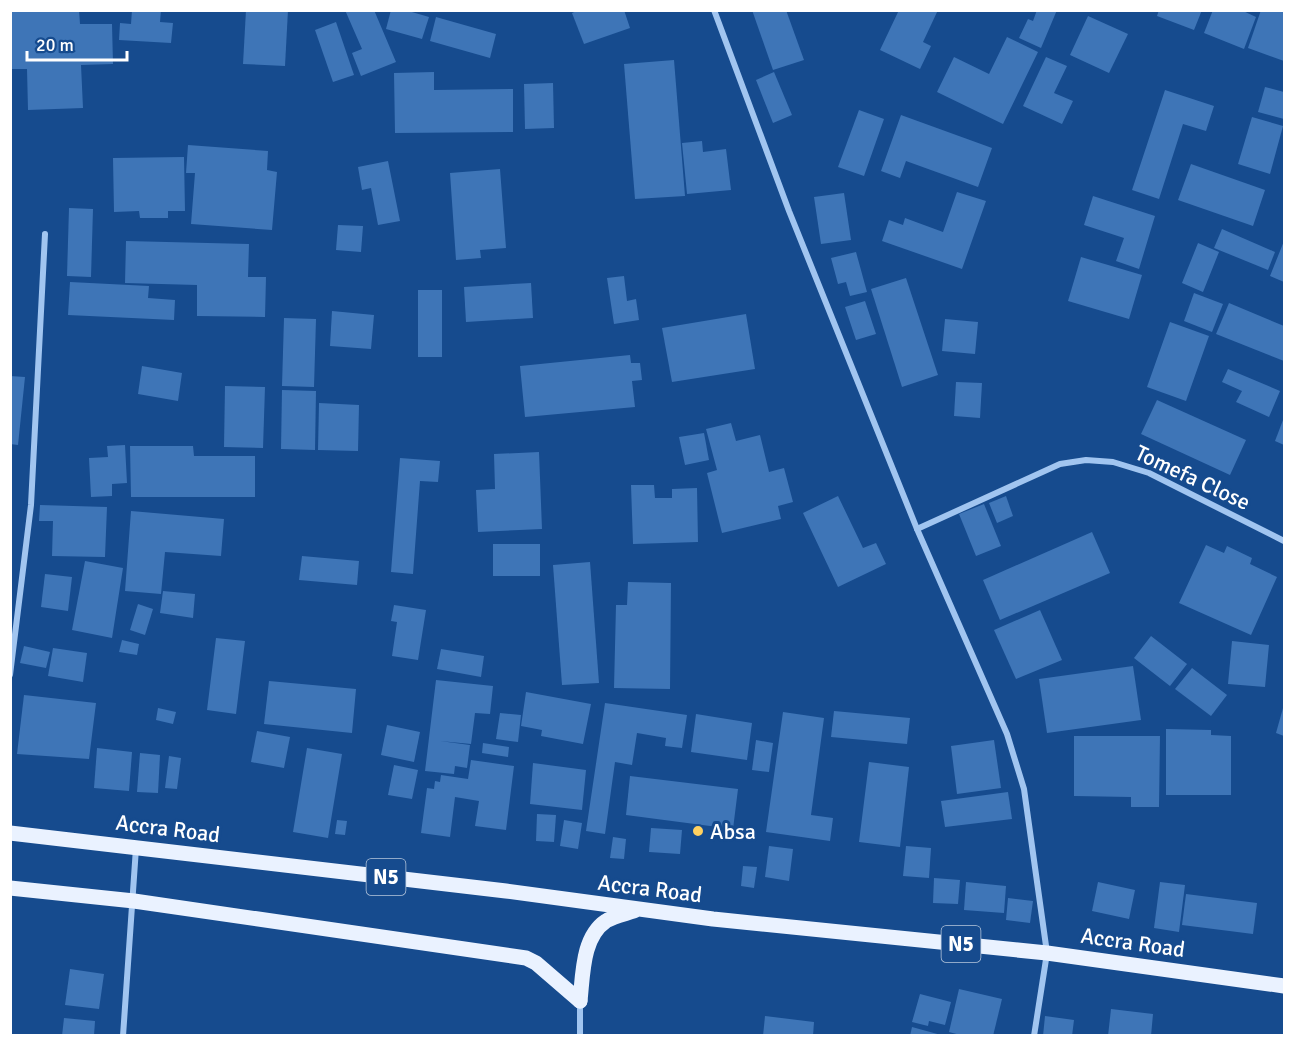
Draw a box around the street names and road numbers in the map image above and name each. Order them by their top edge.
street label: Tomefa Close [1131,439,1255,516]
street label: Accra Road [114,809,222,848]
road number: N5 [366,859,406,895]
street label: Accra Road [596,869,704,908]
street label: Accra Road [1079,922,1187,963]
road number: N5 [942,926,980,962]

